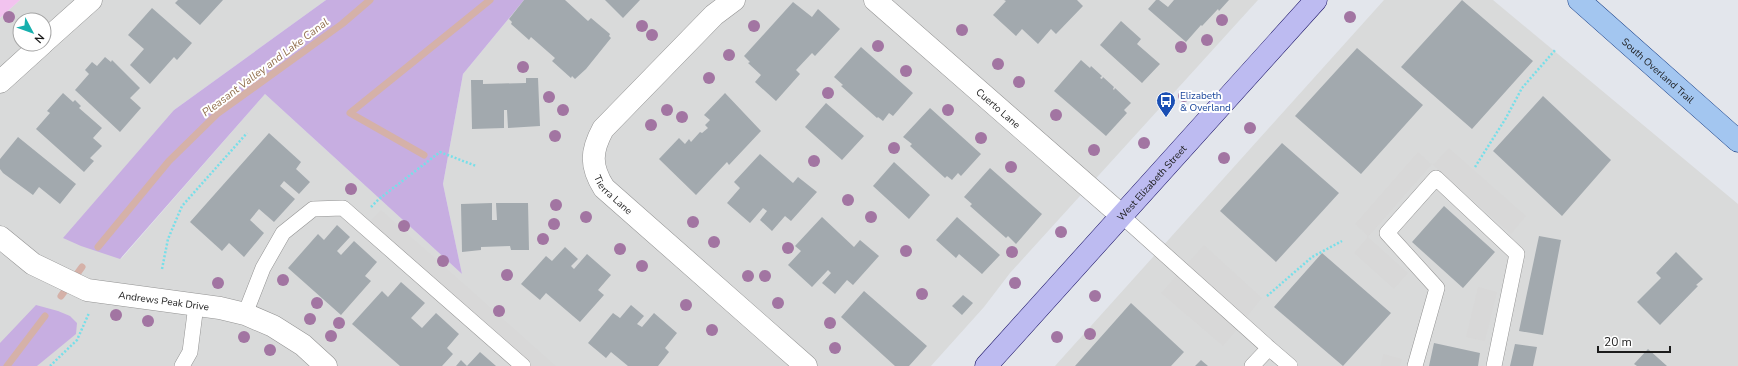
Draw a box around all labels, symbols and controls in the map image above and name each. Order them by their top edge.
north arrow [12,12,52,52]
water label: Pleasant Valley and Lake Canal [199,15,332,120]
text: N [31,30,48,46]
street label: South Overland Trail [1618,35,1697,107]
street label: Cuerto Lane [973,85,1023,132]
place label: Elizabeth & Overland [1180,89,1231,115]
bus stop icon: Elizabeth & Overland [1155,90,1177,118]
street label: West Elizabeth Street [1114,142,1190,224]
street label: Tierra Lane [590,173,635,218]
street label: Andrews Peak Drive [117,288,210,314]
scale bar [1598,328,1670,354]
text: 20 m [1604,334,1632,350]

